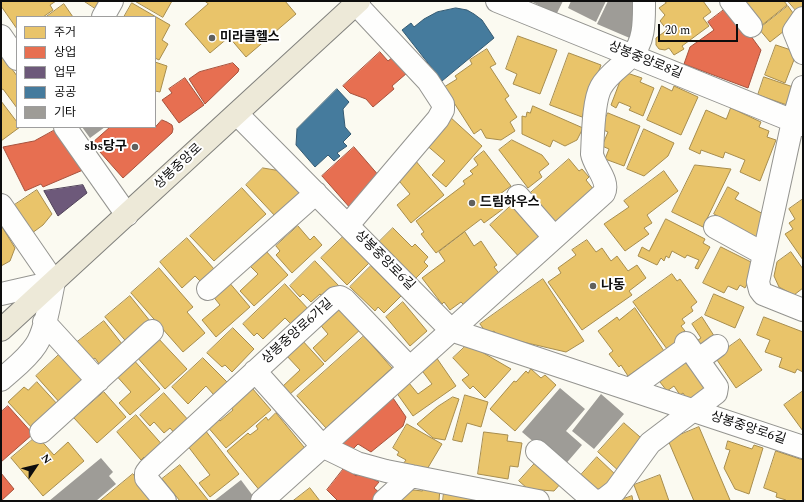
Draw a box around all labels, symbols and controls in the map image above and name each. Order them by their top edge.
legend [16,16,156,128]
scale bar [660,16,740,42]
text: 20 m [665,21,690,40]
text: 주거 [54,23,76,42]
place label: 미라클헬스 [220,30,280,46]
marker: 미라클헬스 [207,33,217,43]
street label: 상봉중앙로8길 [606,39,684,83]
text: 상업 [54,43,76,62]
text: 업무 [54,63,76,82]
text: 공공 [54,83,76,102]
text: 기타 [54,103,76,122]
place label: sbs당구 [84,139,127,155]
street label: 상봉중앙로 [152,141,206,193]
marker: sbs당구 [130,142,140,152]
place label: 드림하우스 [480,195,540,211]
marker: 드림하우스 [467,198,477,208]
street label: 상봉중앙로6길 [351,228,417,294]
place label: 나동 [601,278,625,294]
marker: 나동 [588,281,598,291]
street label: 상봉중앙로6가길 [259,296,337,368]
street label: 상봉중앙로6길 [708,409,788,449]
north arrow [16,446,56,486]
text: N [37,450,56,467]

